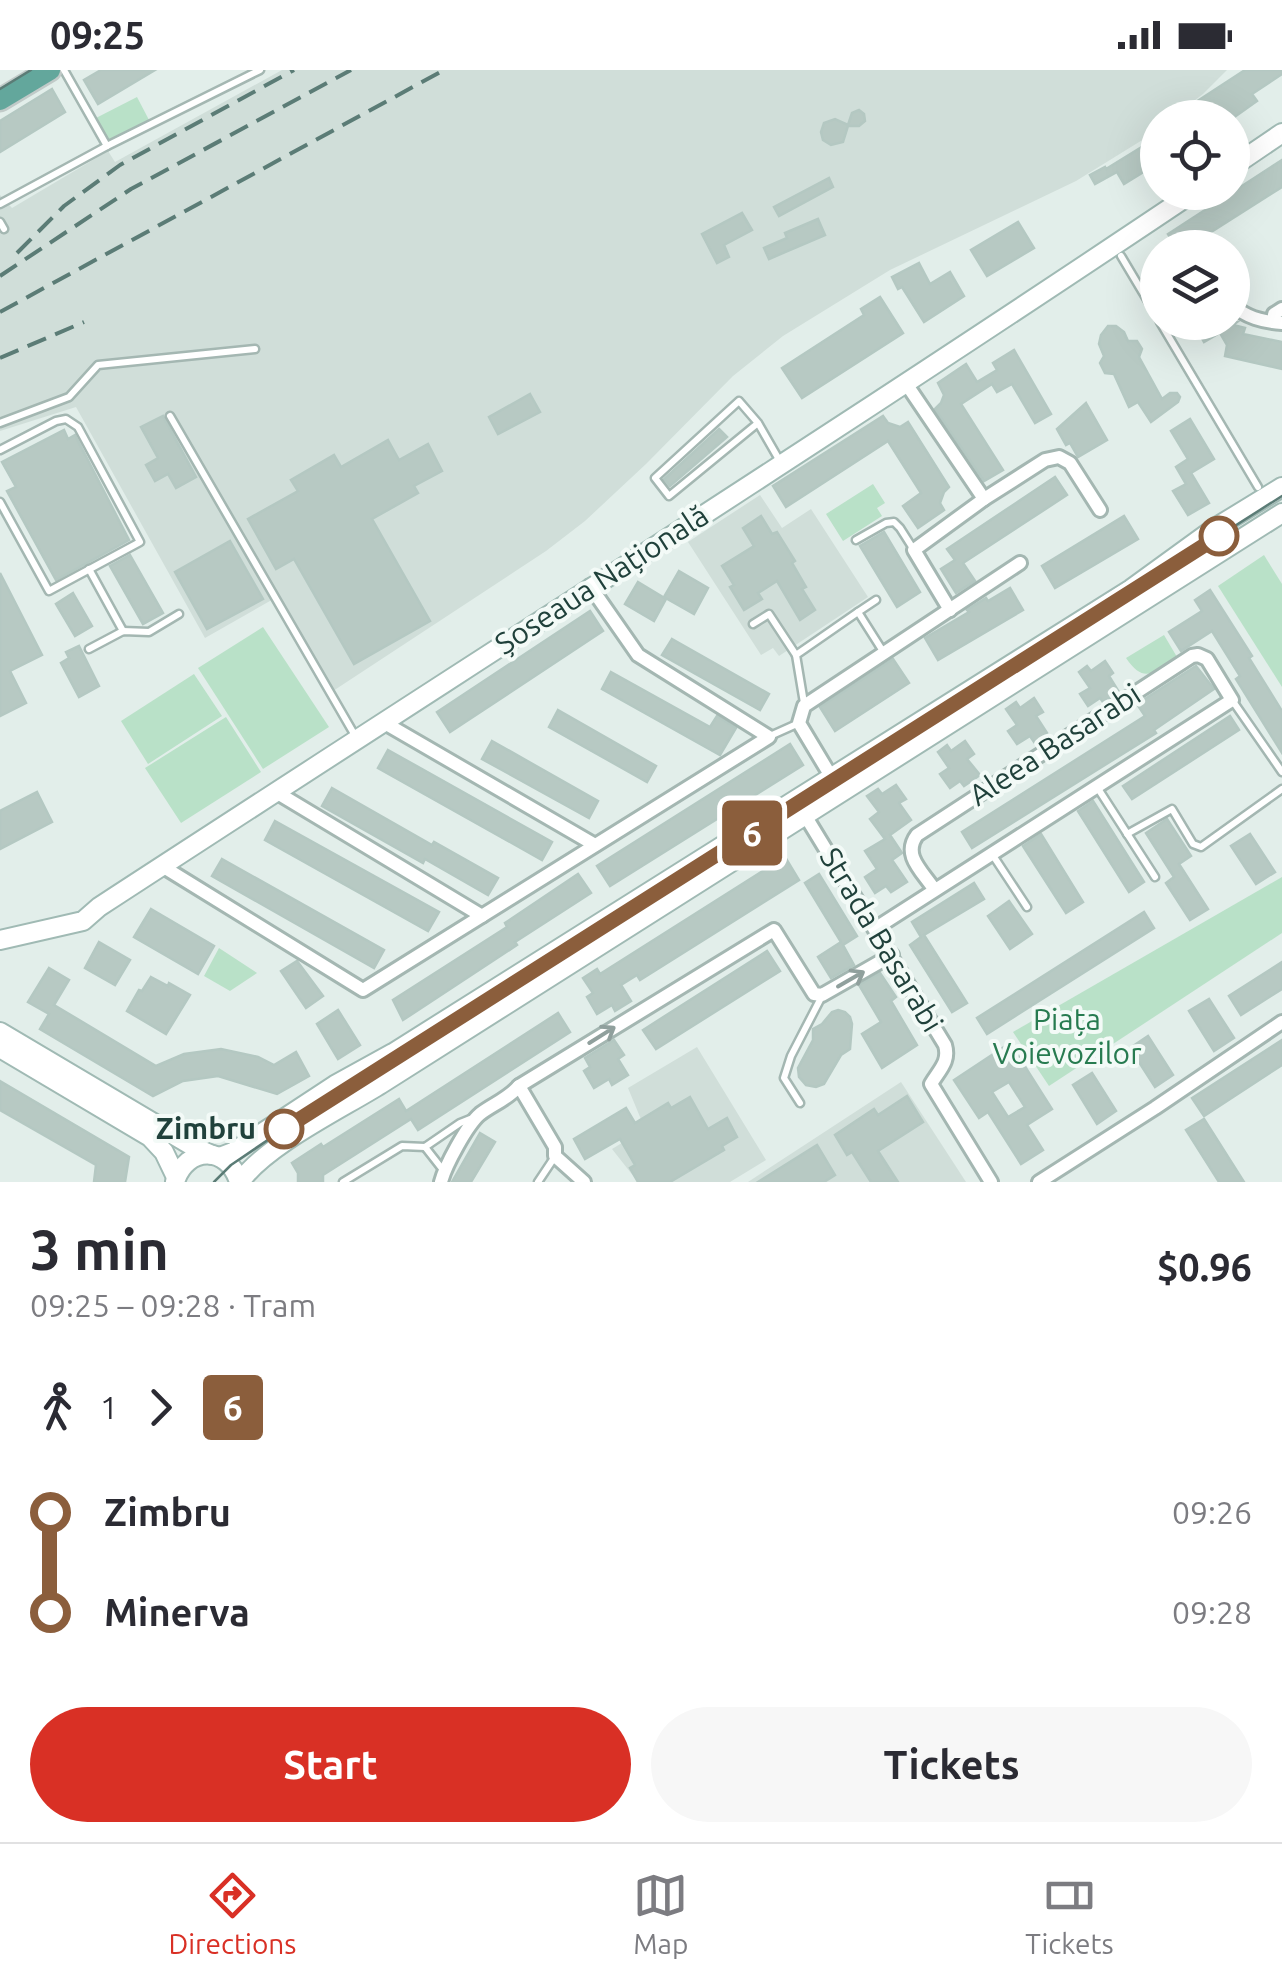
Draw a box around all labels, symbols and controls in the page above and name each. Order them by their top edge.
text: 09:25 [50,14,145,56]
map controls [1140,100,1250,340]
button: locate [1140,100,1250,210]
button: layers [1140,230,1250,340]
street label: Șoseaua Națională [489,498,714,661]
unlabelled marker [1200,517,1238,555]
street label: Aleea Basarabi [962,676,1146,812]
line badge: 6 [720,800,784,866]
text: 6 [742,813,762,853]
street label: Strada Basarabi [814,841,950,1038]
one-way arrow [836,968,865,988]
park label: Piața Voievozilor [992,1002,1142,1070]
one-way arrow [587,1025,616,1046]
marker: Zimbru [265,1110,303,1148]
place label: Zimbru [156,1111,256,1145]
text: 3 min [30,1219,169,1280]
text: $0.96 [1157,1246,1252,1288]
text: 09:25 – 09:28 · Tram [30,1287,316,1323]
icon: walk [30,1380,85,1435]
icon: forward [133,1380,188,1435]
text: 6 [223,1387,243,1427]
text: 1 [100,1389,118,1425]
text: Zimbru [104,1491,231,1533]
text: 09:26 [1172,1494,1252,1530]
text: Minerva [104,1591,250,1633]
text: 09:28 [1172,1594,1252,1630]
button: Start [30,1707,631,1822]
button: Tickets [651,1707,1252,1822]
tab: Directions [168,1868,296,1959]
tab: Map [633,1868,688,1959]
tab: Tickets [1025,1868,1114,1959]

